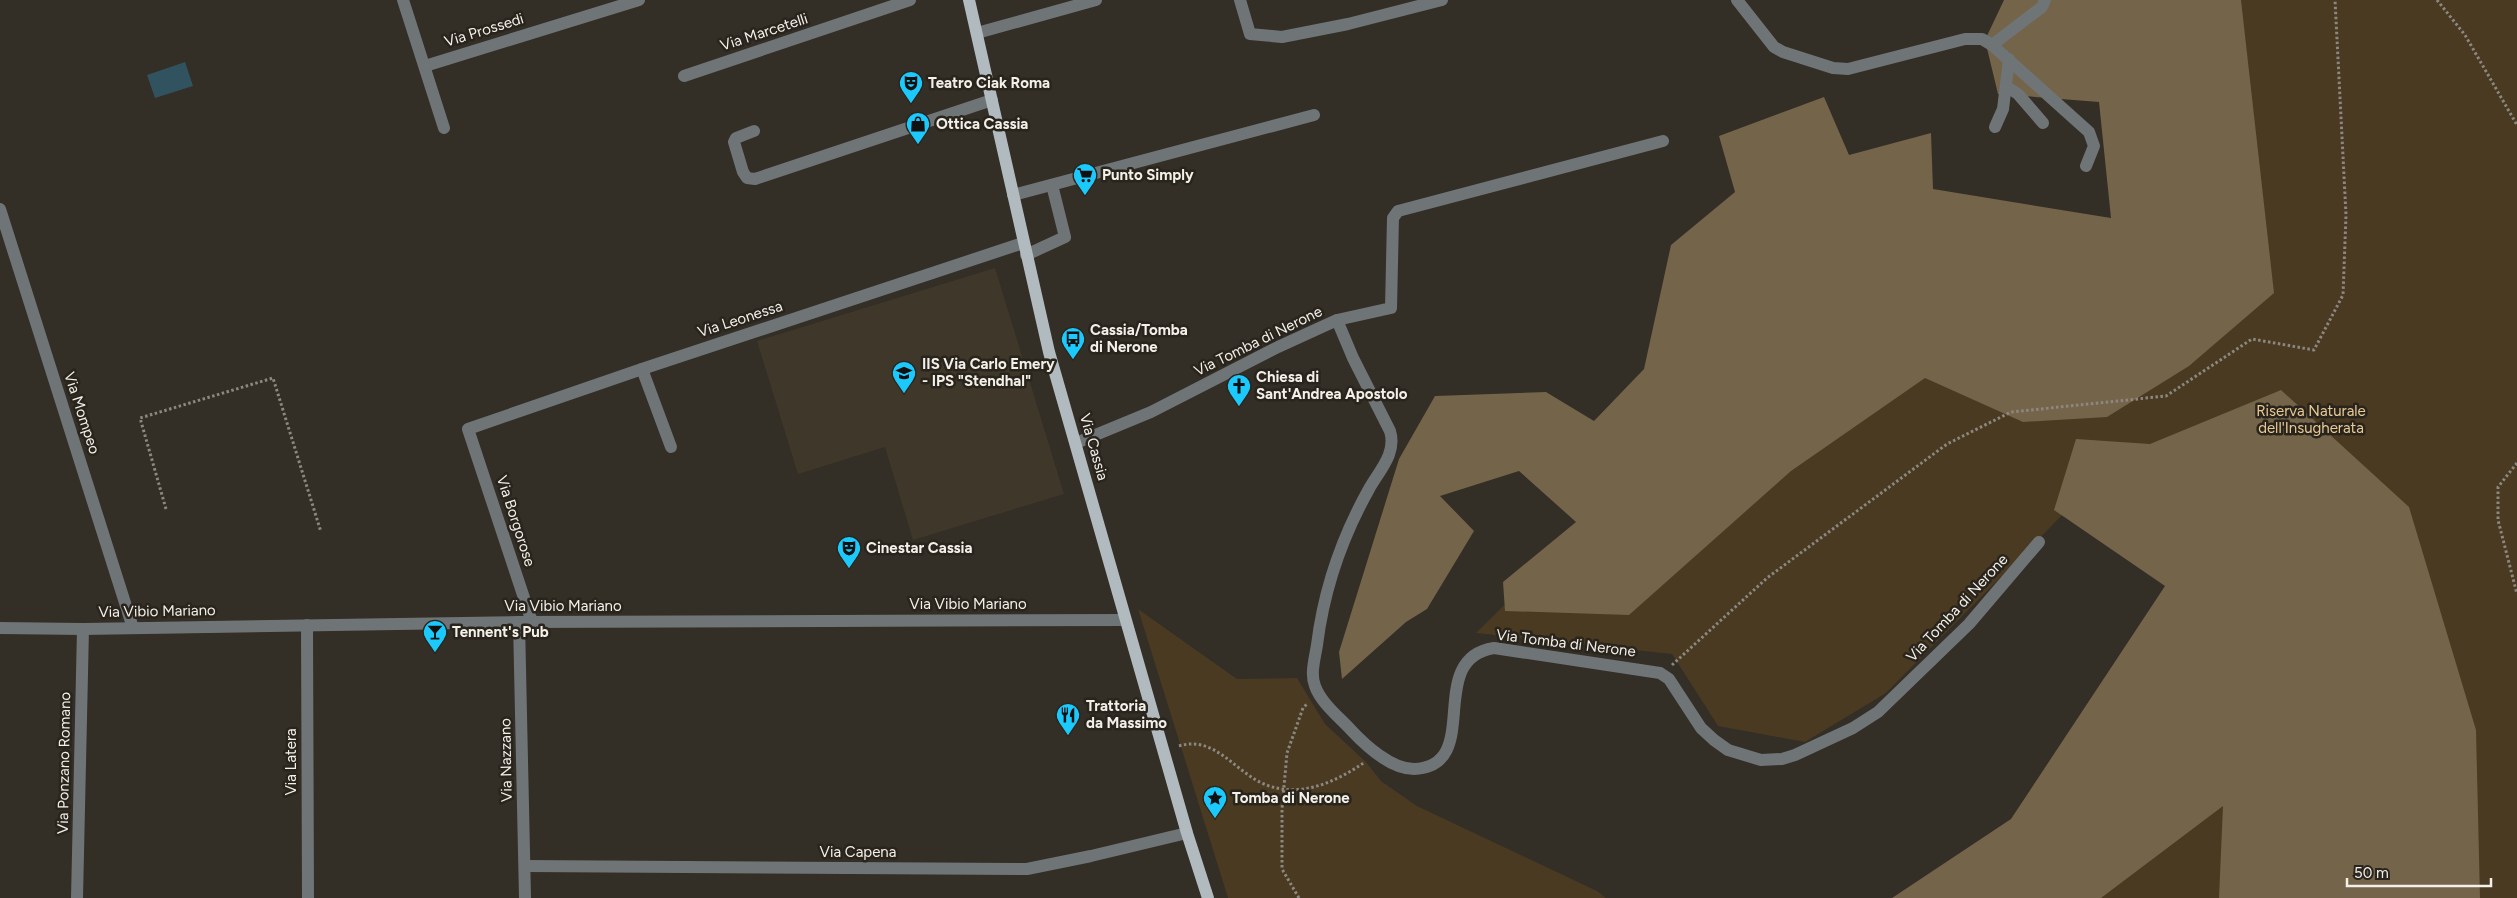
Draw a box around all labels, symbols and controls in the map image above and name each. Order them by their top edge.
street label: Via Prossedi [442,9,526,51]
street label: Via Marcetelli [718,9,810,55]
theatre icon: Teatro Ciak Roma [898,70,924,104]
place label: Teatro Ciak Roma [928,74,1050,92]
shop icon: Ottica Cassia [905,111,931,145]
place label: Ottica Cassia [936,115,1028,133]
supermarket icon: Punto Simply [1072,162,1098,196]
place label: Punto Simply [1102,166,1194,184]
street label: Via Leonessa [695,297,785,341]
street label: Via Tomba di Nerone [1191,302,1325,380]
place label: Cassia/Tomba di Nerone [1090,321,1188,356]
bus stop icon: Cassia/Tomba di Nerone [1060,326,1086,360]
place label: IIS Via Carlo Emery - IPS "Stendhal" [922,355,1055,390]
school or university icon: IIS Via Carlo Emery - IPS "Stendhal" [891,360,917,394]
place label: Chiesa di Sant'Andrea Apostolo [1256,368,1408,403]
street label: Via Mompeo [60,370,104,457]
church icon: Chiesa di Sant'Andrea Apostolo [1226,373,1252,407]
park label: Riserva Naturale dell'Insugherata [2256,402,2366,437]
street label: Via Cassia [1076,411,1112,483]
street label: Via Borgorose [493,473,539,569]
theatre icon: Cinestar Cassia [836,535,862,569]
place label: Cinestar Cassia [866,539,973,557]
street label: Via Tomba di Nerone [1903,551,2011,665]
street label: Via Vibio Mariano [909,595,1027,613]
street label: Via Vibio Mariano [504,597,622,615]
street label: Via Vibio Mariano [98,601,216,621]
bar icon: Tennent's Pub [422,619,448,653]
place label: Tennent's Pub [452,623,549,641]
street label: Via Tomba di Nerone [1495,626,1637,660]
street label: Via Ponzano Romano [54,691,74,834]
place label: Trattoria da Massimo [1086,697,1167,732]
restaurant icon: Trattoria da Massimo [1055,702,1081,736]
street label: Via Nazzano [496,718,516,802]
street label: Via Latera [282,728,300,796]
place icon: Tomba di Nerone [1202,785,1228,819]
place label: Tomba di Nerone [1232,789,1350,807]
street label: Via Capena [820,843,896,861]
scale bar [2347,856,2491,888]
text: 50 m [2354,864,2389,882]

